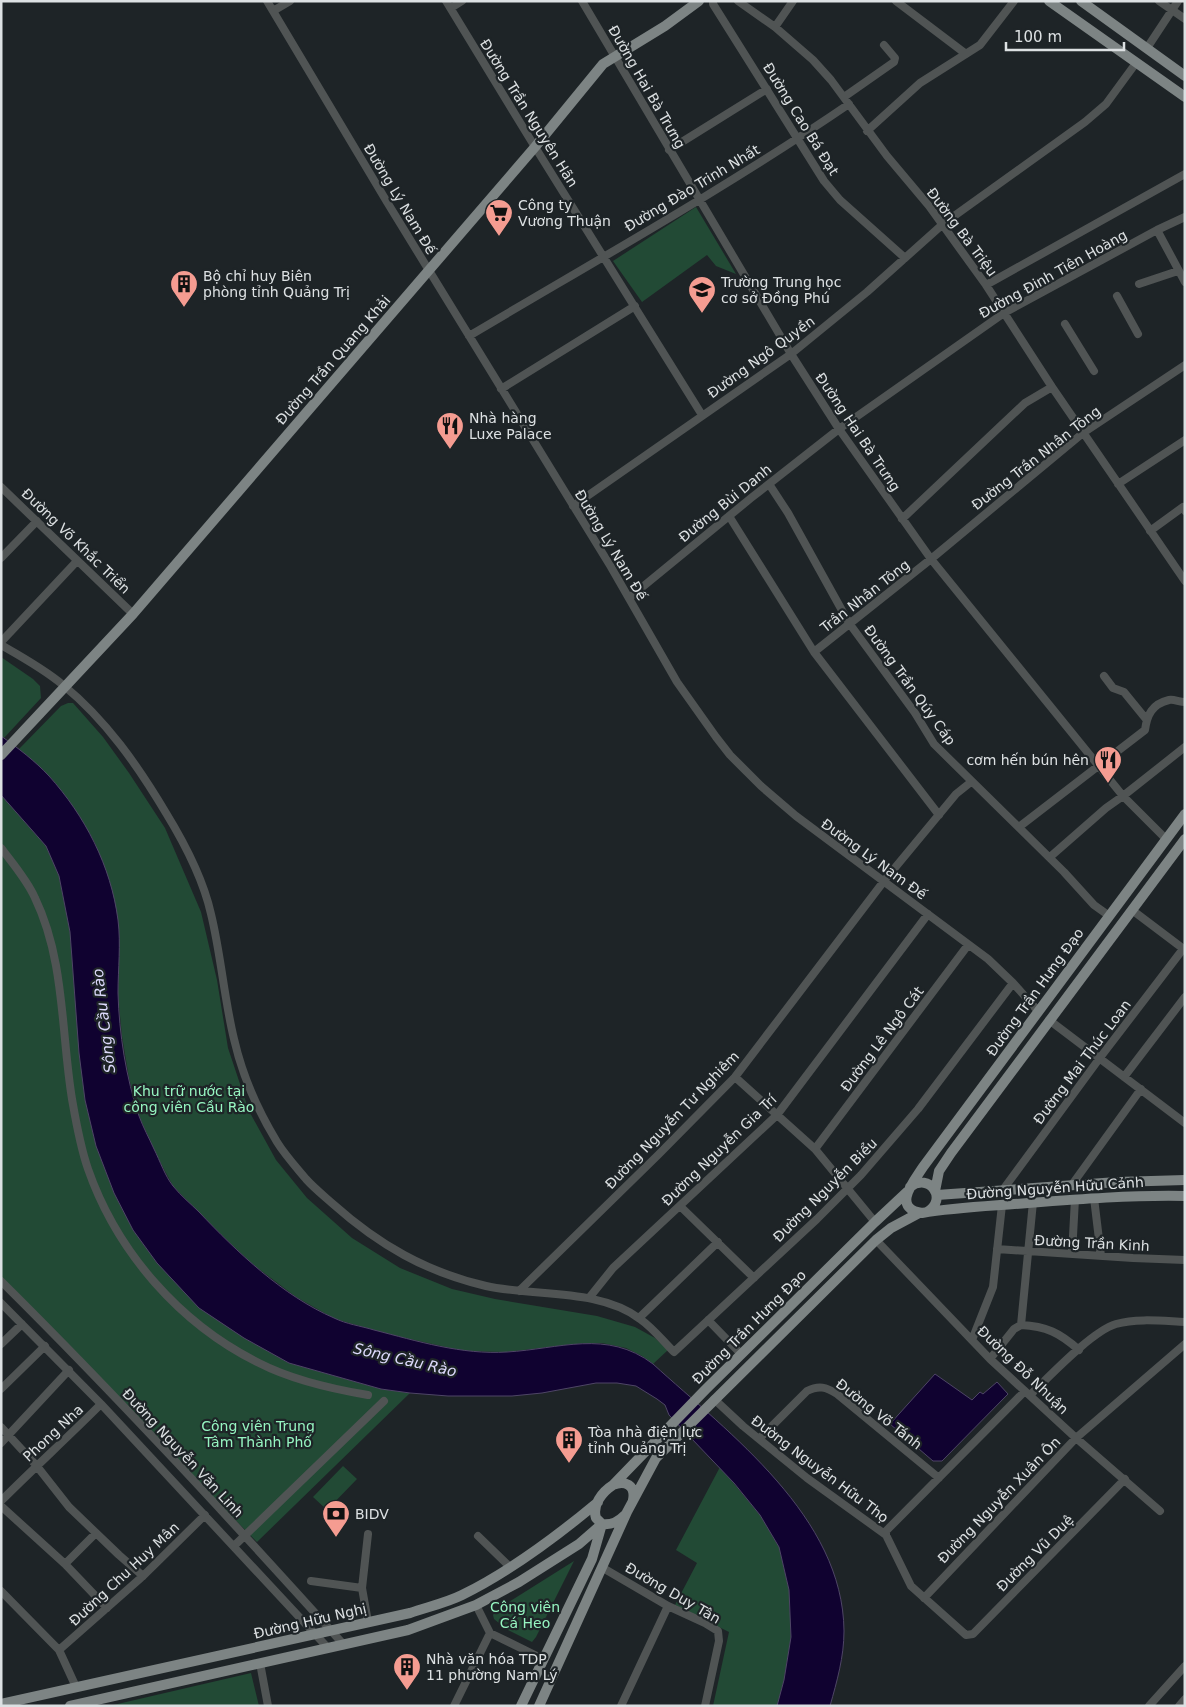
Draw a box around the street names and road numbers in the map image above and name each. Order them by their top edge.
street label: Đường Hai Bà Trưng [605,23,689,151]
street label: Đường Trần Nguyên Hãn [477,36,581,190]
street label: Đường Cao Bá Đạt [760,60,842,179]
street label: Đường Lý Nam Đế [361,141,440,258]
street label: Đường Đào Trinh Nhất [622,141,763,235]
street label: Đường Bà Triệu [923,185,1001,279]
street label: Đường Đinh Tiên Hoàng [976,227,1130,321]
street label: Đường Trần Quang Khải [273,292,393,428]
street label: Đường Ngô Quyền [704,313,818,401]
street label: Đường Hai Bà Trưng [812,370,904,494]
street label: Đường Trần Nhân Tông [968,403,1104,513]
street label: Đường Bùi Danh [676,461,774,545]
street label: Đường Võ Khắc Triển [18,485,134,597]
street label: Đường Lý Nam Đế [572,487,651,604]
street label: Trần Nhân Tông [817,556,913,636]
street label: Đường Trần Qúy Cáp [861,622,959,748]
street label: Đường Lý Nam Đế [818,815,930,903]
street label: Đường Trần Hưng Đạo [983,925,1087,1059]
street label: Đường Lê Ngô Cát [837,983,927,1095]
street label: Đường Mai Thúc Loan [1030,997,1134,1127]
street label: Đường Nguyễn Tư Nghiêm [602,1048,742,1192]
street label: Đường Nguyễn Gia Trí [658,1090,780,1209]
street label: Đường Nguyễn Biểu [770,1135,880,1245]
street label: Đường Nguyễn Hữu Cảnh [966,1174,1144,1202]
street label: Đường Trần Kinh [1034,1232,1150,1254]
street label: Đường Trần Hưng Đạo [689,1267,809,1387]
street label: Đường Đỗ Nhuận [974,1323,1072,1417]
street label: Đường Võ Tánh [833,1376,925,1452]
street label: Đường Nguyễn Văn Linh [119,1385,247,1521]
street label: Phong Nha [20,1401,86,1465]
street label: Đường Nguyễn Hữu Thọ [748,1412,892,1526]
street label: Đường Nguyễn Xuân Ôn [934,1433,1064,1566]
street label: Đường Vũ Duệ [993,1511,1077,1595]
street label: Đường Chu Huy Mân [66,1519,182,1629]
street label: Đường Duy Tân [623,1559,723,1627]
street label: Đường Hữu Nghị [252,1600,368,1642]

